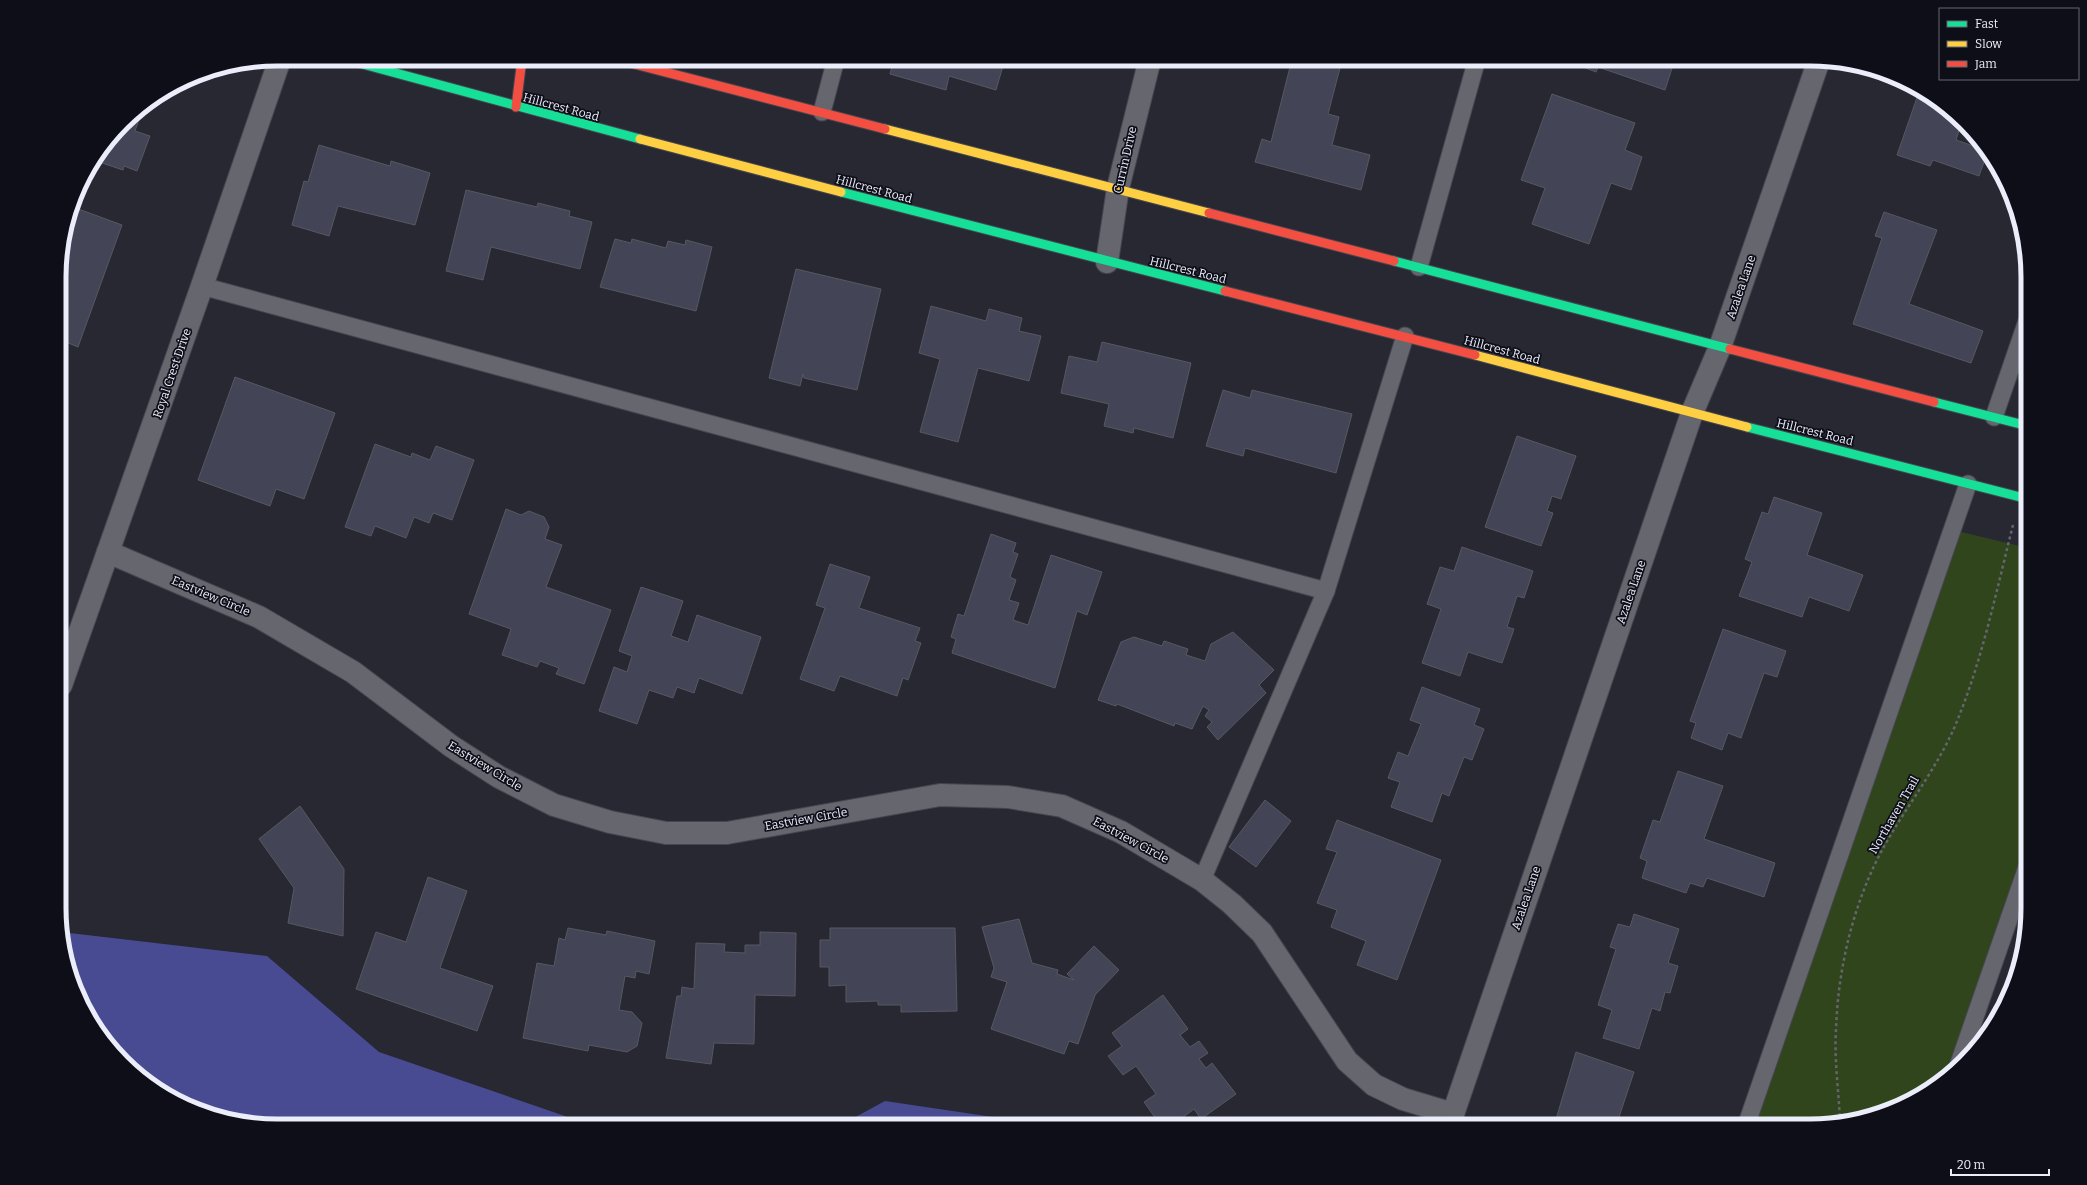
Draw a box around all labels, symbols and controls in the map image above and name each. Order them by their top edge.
legend [1939,8,2079,80]
text: Fast [1975,17,1999,31]
text: Slow [1975,37,2002,51]
text: Jam [1974,57,1997,71]
street label: Hillcrest Road [521,90,601,124]
street label: Currin Drive [1110,125,1140,195]
street label: Hillcrest Road [834,172,914,206]
street label: Azalea Lane [1724,253,1758,321]
street label: Hillcrest Road [1148,254,1228,286]
street label: Royal Crest Drive [150,326,194,420]
street label: Hillcrest Road [1462,333,1542,367]
street label: Hillcrest Road [1775,416,1855,448]
street label: Azalea Lane [1614,558,1648,626]
street label: Eastview Circle [170,573,252,619]
street label: Eastview Circle [445,738,525,794]
street label: Northaven Trail [1866,773,1922,856]
street label: Eastview Circle [763,805,849,833]
street label: Eastview Circle [1091,814,1171,866]
street label: Azalea Lane [1509,864,1543,932]
scale bar [1951,1151,2049,1177]
text: 20 m [1957,1158,1986,1172]

